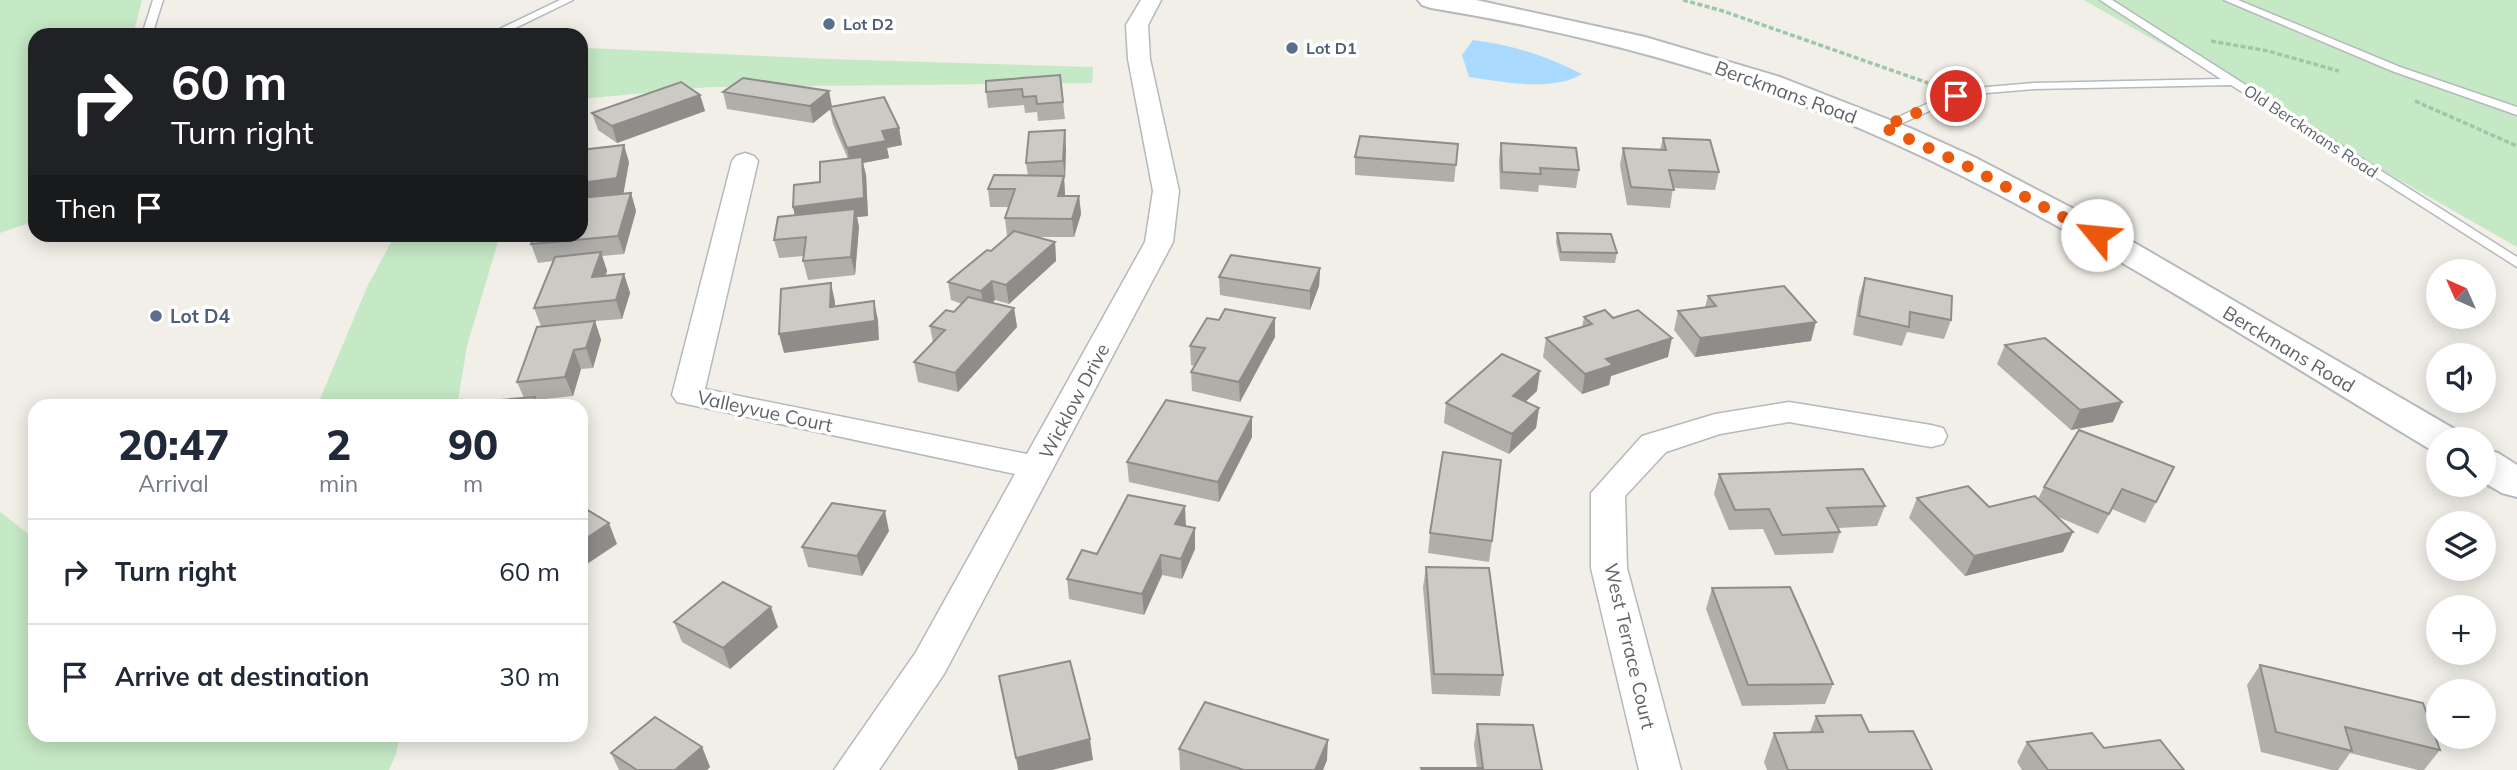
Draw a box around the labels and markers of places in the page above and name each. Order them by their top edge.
place label: Lot D2 [843,14,894,34]
marker: Lot D2 [821,16,837,32]
place label: Lot D1 [1306,38,1357,58]
marker: Lot D1 [1284,40,1300,56]
pin [1926,66,1986,126]
place label: Lot D4 [170,304,231,328]
marker: Lot D4 [148,308,164,324]

